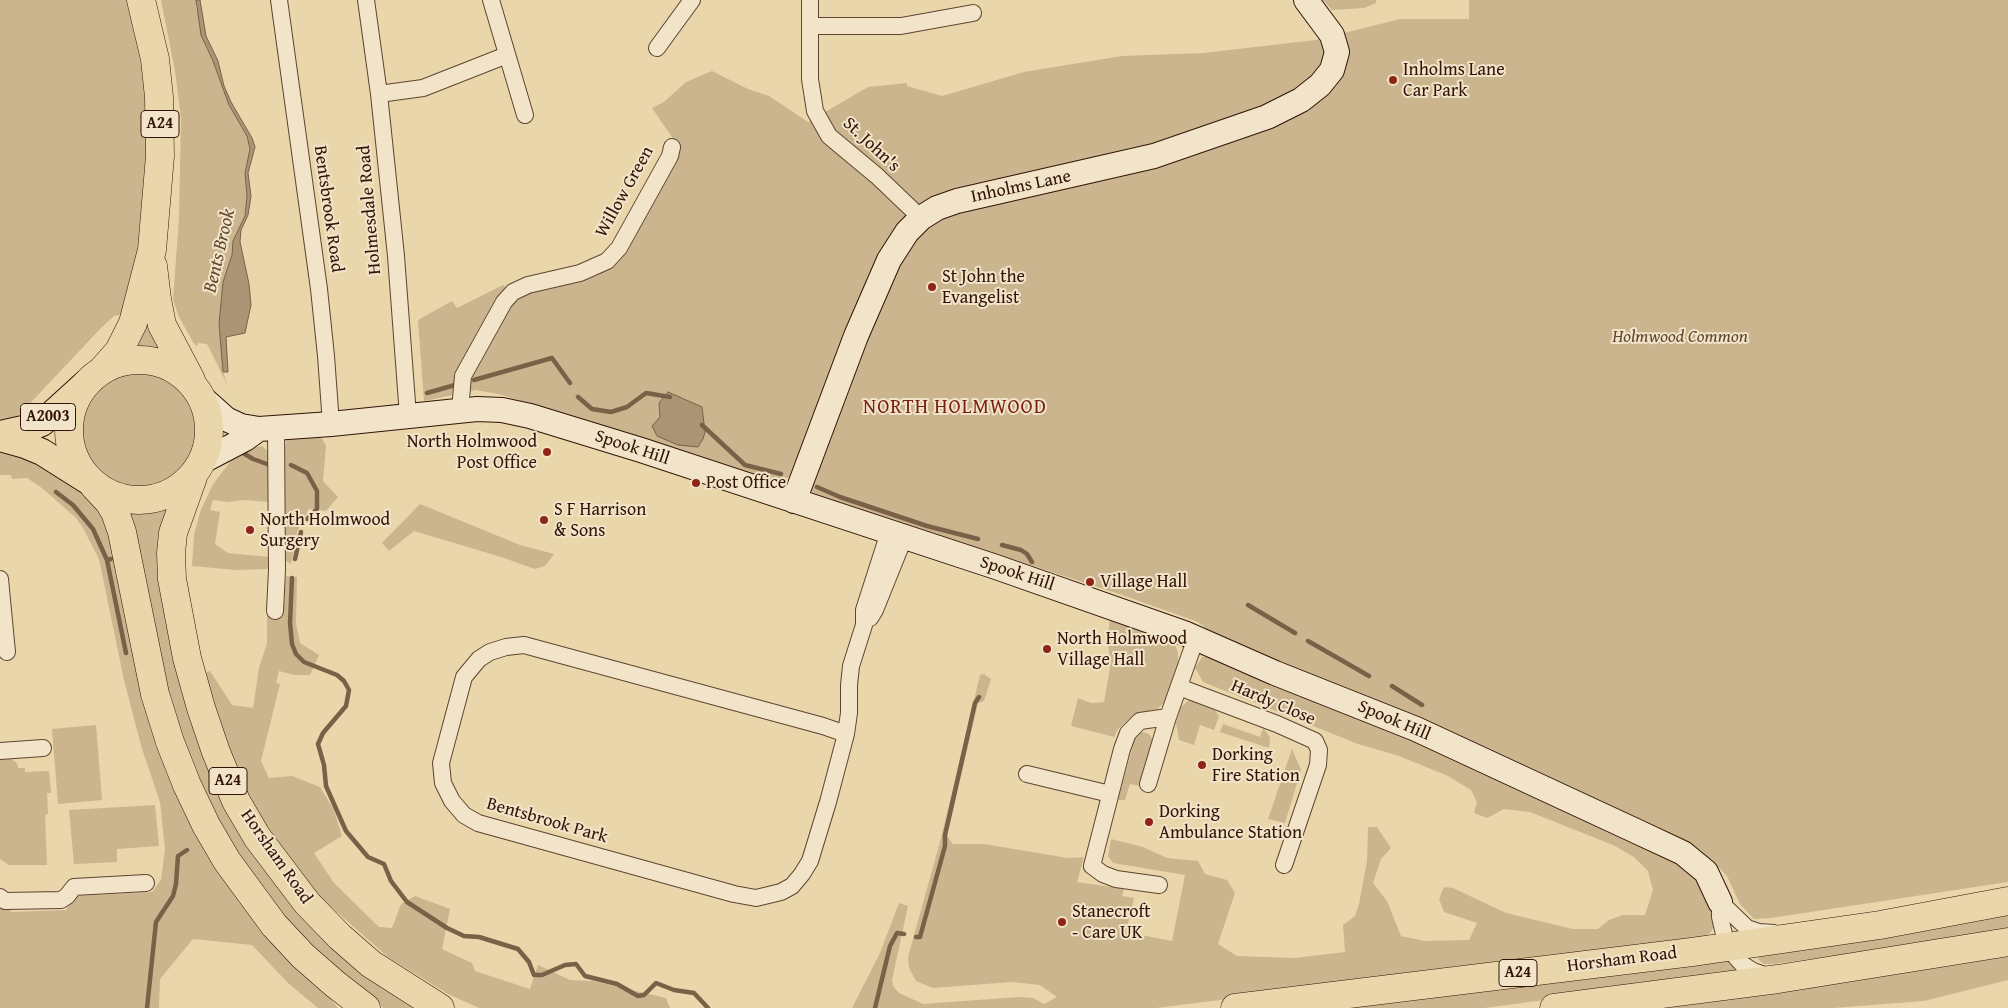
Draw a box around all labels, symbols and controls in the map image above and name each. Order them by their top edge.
place label: Inholms Lane Car Park [1403,59,1505,102]
marker: Inholms Lane Car Park [1387,74,1399,86]
road number: A24 [141,110,179,138]
street label: St. John's [838,113,904,177]
street label: Willow Green [591,143,659,241]
street label: Bentsbrook Road [308,144,348,274]
street label: Holmesdale Road [354,144,386,276]
street label: Inholms Lane [969,166,1073,208]
water label: Bents Brook [199,207,241,295]
place label: St John the Evangelist [942,266,1025,308]
marker: St John the Evangelist [926,281,938,293]
park label: Holmwood Common [1612,326,1748,348]
district label: NORTH HOLMWOOD [861,396,1049,420]
road number: A2003 [20,404,76,431]
street label: Spook Hill [592,426,672,470]
place label: North Holmwood Post Office [407,431,537,474]
marker: North Holmwood Post Office [541,446,553,458]
place label: Post Office [706,472,786,494]
marker: Post Office [690,477,702,489]
place label: S F Harrison & Sons [554,499,646,542]
place label: North Holmwood Surgery [260,509,390,552]
marker: S F Harrison & Sons [538,514,550,526]
marker: North Holmwood Surgery [244,524,256,536]
street label: Spook Hill [977,552,1057,596]
place label: Village Hall [1100,571,1187,593]
marker: Village Hall [1084,576,1096,588]
place label: North Holmwood Village Hall [1057,628,1187,670]
marker: North Holmwood Village Hall [1041,643,1053,655]
street label: Hardy Close [1227,676,1319,730]
street label: Spook Hill [1354,696,1434,746]
place label: Dorking Fire Station [1212,744,1300,786]
marker: Dorking Fire Station [1196,759,1208,771]
road number: A24 [209,768,247,794]
street label: Bentsbrook Park [484,793,610,849]
place label: Dorking Ambulance Station [1159,801,1302,844]
street label: Horsham Road [235,805,317,909]
marker: Dorking Ambulance Station [1143,816,1155,828]
place label: Stanecroft - Care UK [1072,901,1151,944]
marker: Stanecroft - Care UK [1056,916,1068,928]
street label: Horsham Road [1566,943,1678,977]
road number: A24 [1499,960,1537,986]

